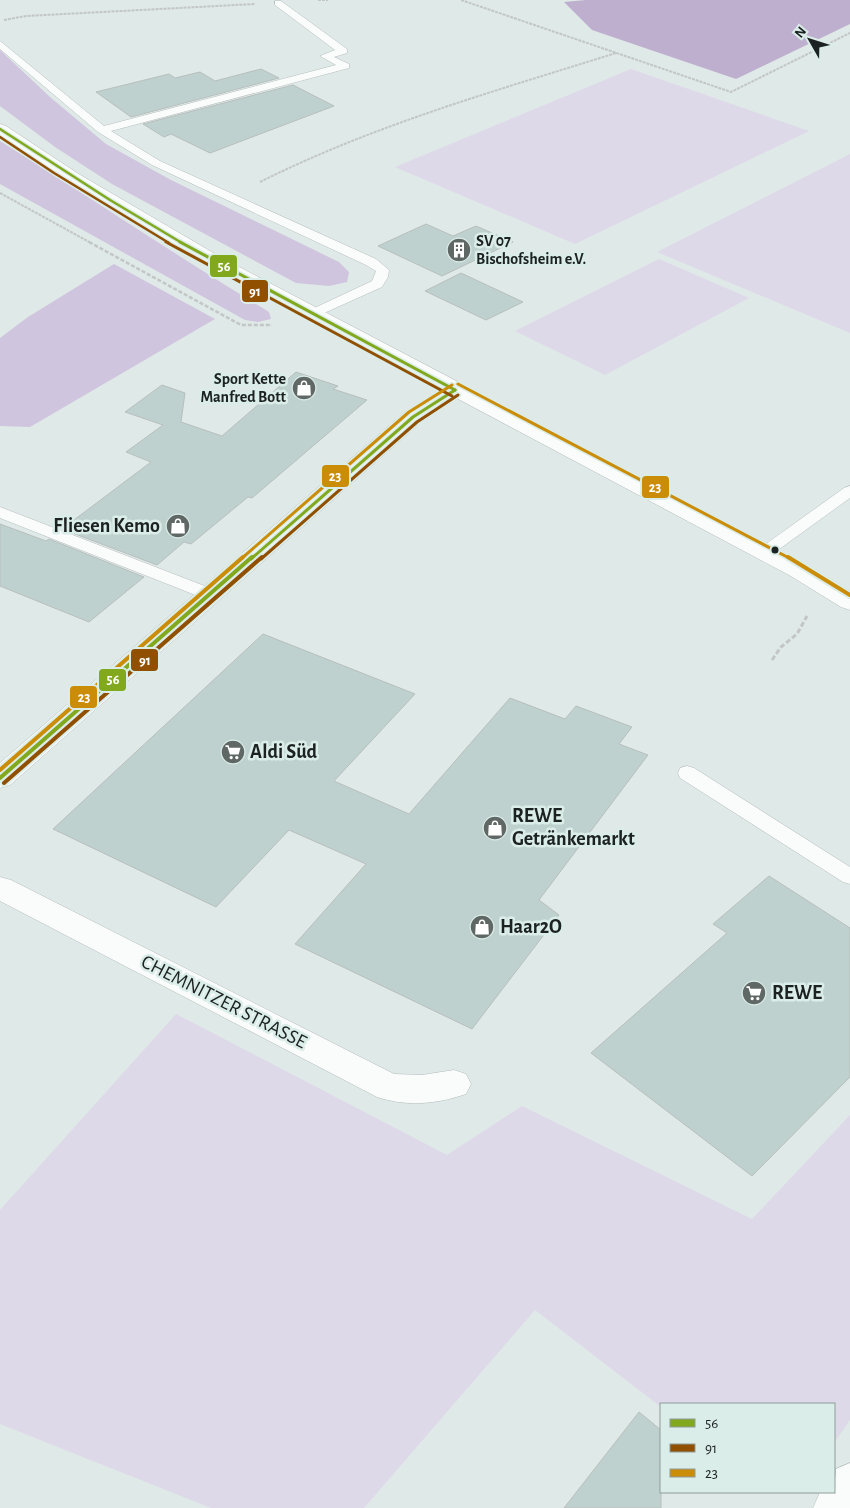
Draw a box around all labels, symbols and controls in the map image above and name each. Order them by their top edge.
north arrow [785,15,835,65]
text: N [792,24,809,41]
place label: SV 07 Bischofsheim e.V. [476,233,586,267]
building icon: SV 07 Bischofsheim e.V. [446,237,472,263]
line badge: 56 [209,254,238,278]
text: 56 [218,260,231,274]
line badge: 91 [241,279,269,303]
text: 91 [249,285,261,299]
place label: Sport Kette Manfred Bott [200,371,287,405]
shop icon: Sport Kette Manfred Bott [291,375,317,401]
line badge: 23 [321,464,350,488]
text: 23 [329,470,341,484]
line badge: 23 [641,475,670,499]
text: 23 [649,481,661,495]
shop icon: Fliesen Kemo [165,513,191,539]
place label: Fliesen Kemo [53,516,160,536]
unlabelled marker [770,545,780,555]
line badge: 91 [130,648,159,672]
text: 91 [139,654,151,668]
line badge: 56 [98,668,127,692]
text: 56 [107,673,120,687]
line badge: 23 [69,685,98,709]
text: 23 [78,691,90,705]
supermarket icon: Aldi Süd [220,739,246,765]
place label: Aldi Süd [250,742,318,762]
place label: REWE Getränkemarkt [512,806,635,849]
shop icon: REWE Getränkemarkt [482,815,508,841]
shop icon: Haar2O [469,914,495,940]
place label: Haar2O [500,917,562,937]
street label: CHEMNITZER STRASSE [138,952,310,1053]
supermarket icon: REWE [741,980,767,1006]
place label: REWE [772,983,822,1003]
legend [660,1403,835,1493]
text: 56 [705,1416,718,1431]
text: 91 [705,1441,717,1456]
text: 23 [705,1466,718,1481]

